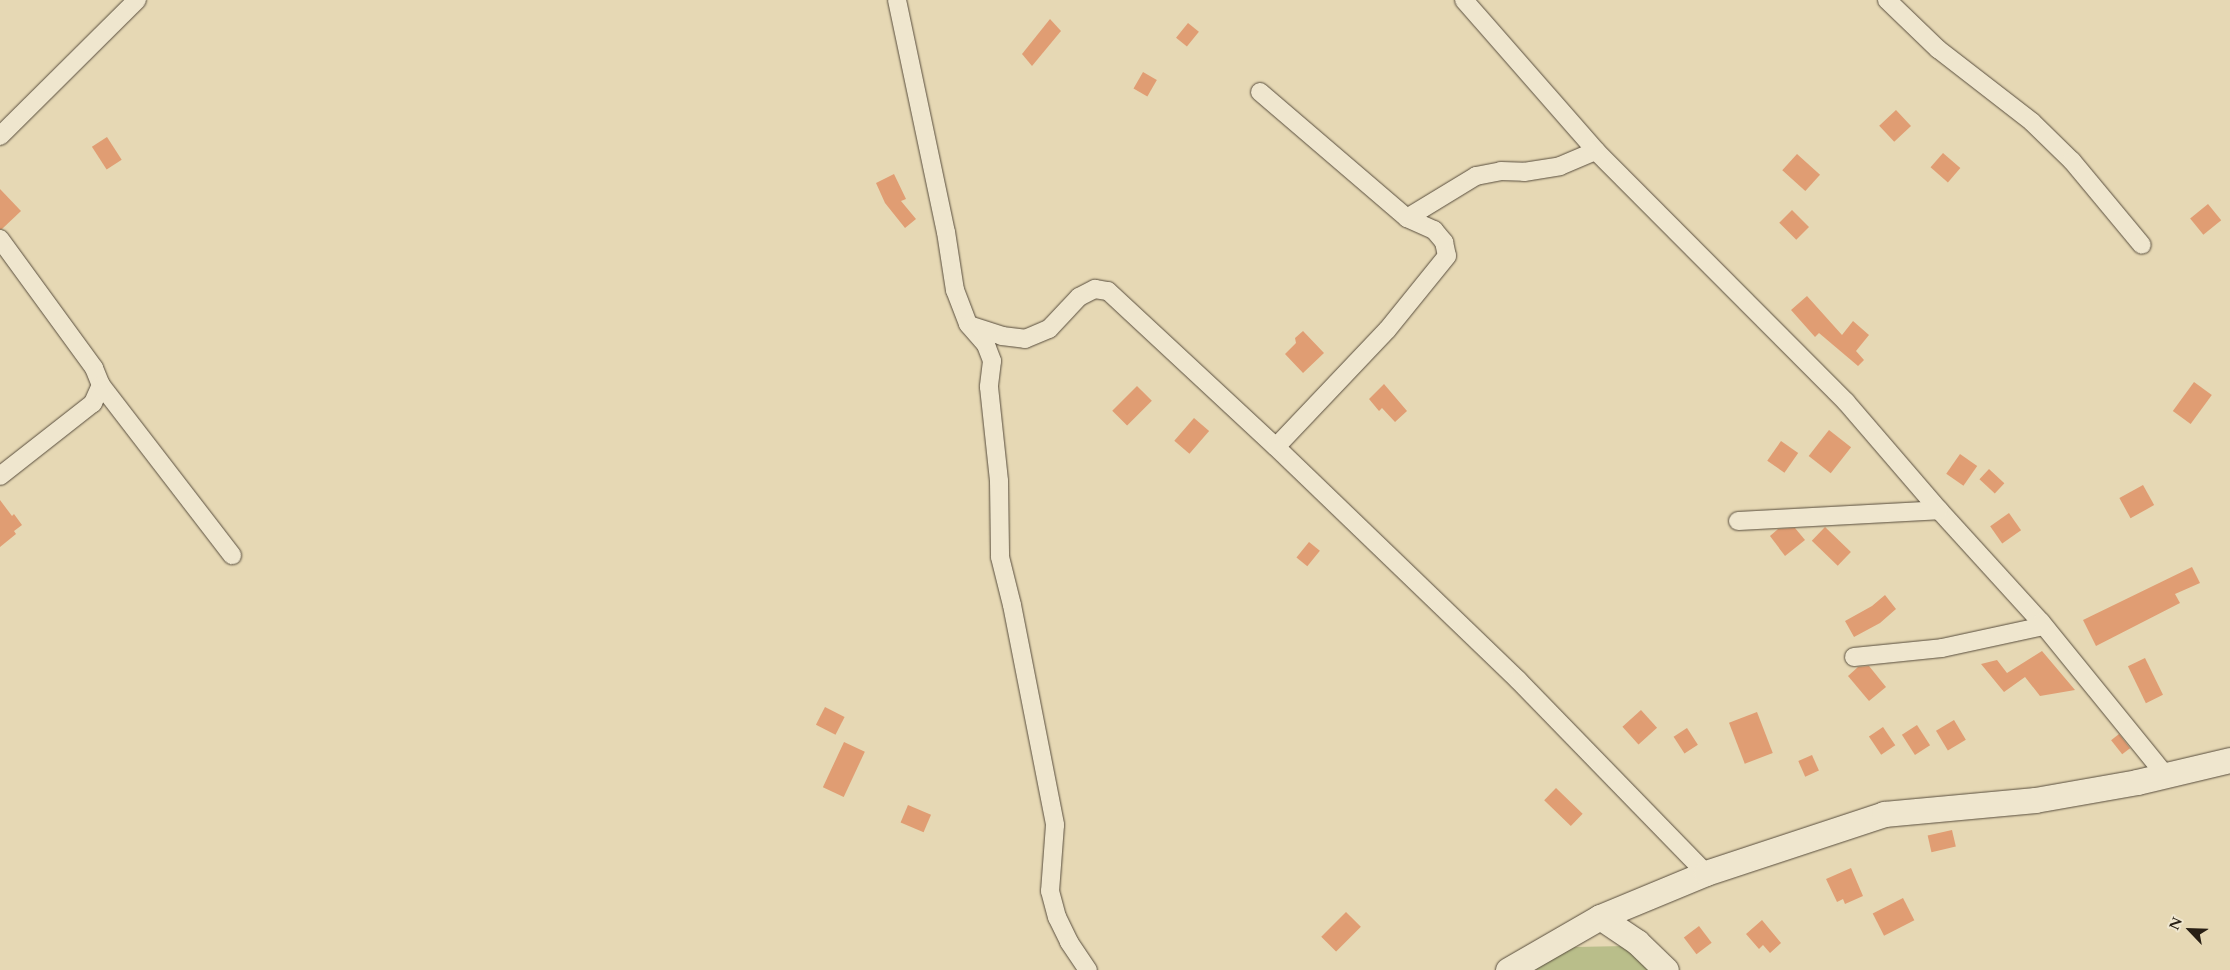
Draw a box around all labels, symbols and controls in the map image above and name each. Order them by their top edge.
north arrow [2165,905,2215,955]
text: N [2165,914,2187,933]

